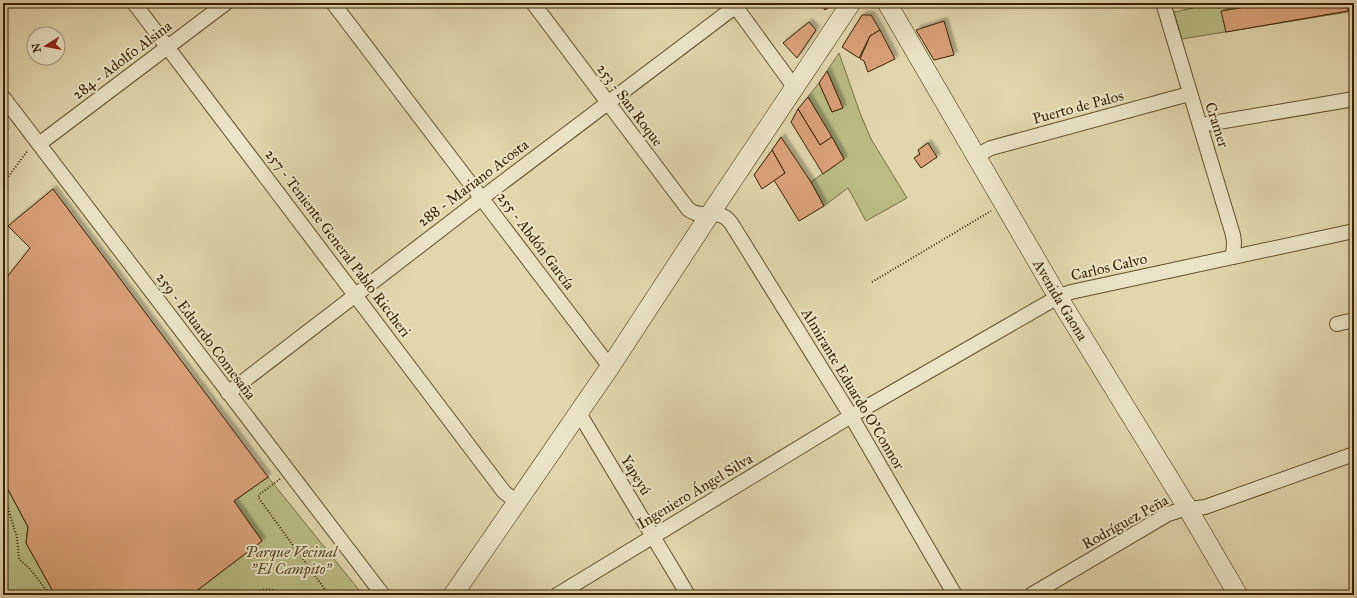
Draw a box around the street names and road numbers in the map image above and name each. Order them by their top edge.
street label: 284 - Adolfo Alsina [69,16,176,103]
street label: 253 - San Roque [592,60,667,150]
street label: Puerto de Palos [1031,86,1125,128]
street label: Cramer [1201,100,1233,150]
street label: 288 - Mariano Acosta [414,135,532,231]
street label: 257 - Teniente General Pablo Riccheri [261,145,415,341]
street label: 255 - Abdón García [493,189,579,294]
street label: Carlos Calvo [1069,249,1149,285]
street label: Avenida Gaona [1029,255,1092,345]
street label: 259 - Eduardo Comesaña [152,269,260,404]
street label: Almirante Eduardo O'Connor [797,304,909,473]
street label: Ingeniero Ángel Silva [633,448,757,533]
street label: Yapeyú [617,452,655,498]
street label: Rodríguez Peña [1079,491,1172,553]

